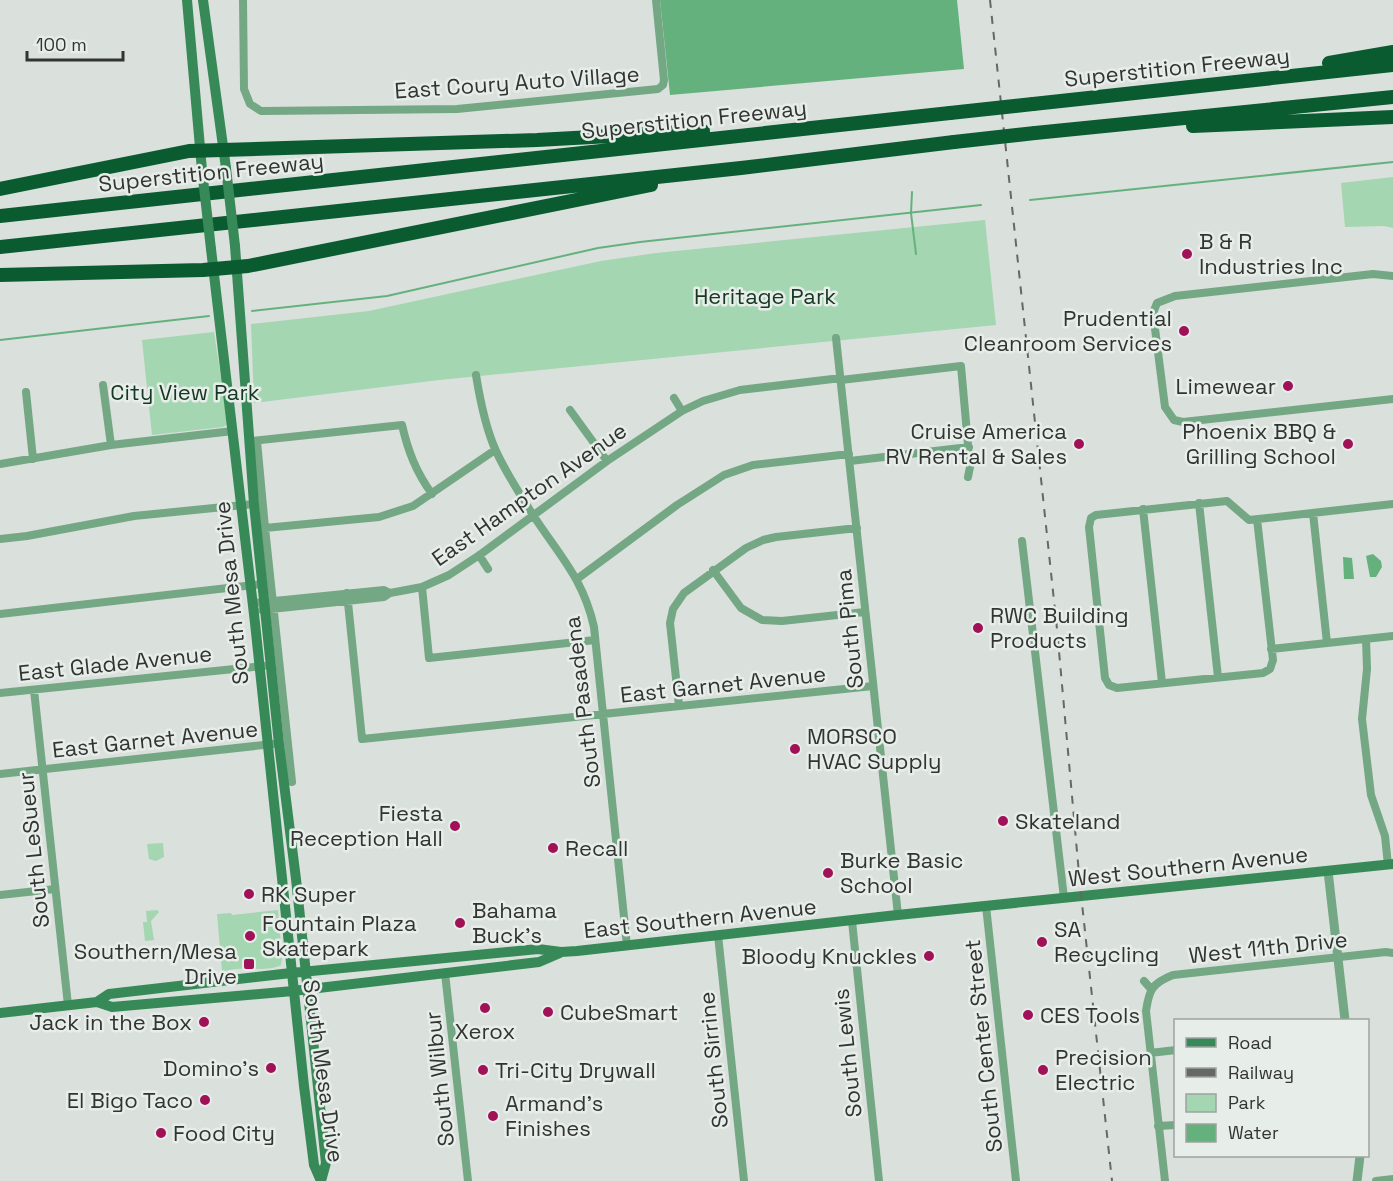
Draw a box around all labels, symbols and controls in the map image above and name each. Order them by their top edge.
scale bar [27,24,123,62]
text: 100 m [36,33,87,56]
street label: Superstition Freeway [1063,41,1291,93]
street label: East Coury Auto Village [393,59,641,105]
street label: Superstition Freeway [580,93,808,145]
street label: Superstition Freeway [97,146,325,198]
place label: B & R Industries Inc [1199,227,1343,280]
marker: B & R Industries Inc [1180,247,1194,261]
park label: Heritage Park [694,282,836,310]
place label: Prudential Cleanroom Services [964,304,1172,357]
marker: Prudential Cleanroom Services [1177,324,1191,338]
place label: Limewear [1175,372,1276,400]
park label: City View Park [110,378,260,406]
marker: Limewear [1281,379,1295,393]
street label: East Hampton Avenue [426,416,632,572]
place label: Cruise America RV Rental & Sales [885,417,1067,470]
place label: Phoenix BBQ & Grilling School [1182,417,1336,470]
marker: Cruise America RV Rental & Sales [1072,437,1086,451]
marker: Phoenix BBQ & Grilling School [1341,437,1355,451]
street label: South Mesa Drive [207,500,255,686]
street label: South Pima [829,568,869,690]
place label: RWC Building Products [990,601,1129,654]
street label: South Pasadena [558,614,606,789]
marker: RWC Building Products [971,621,985,635]
street label: East Glade Avenue [17,639,213,687]
street label: East Garnet Avenue [619,659,827,709]
street label: East Garnet Avenue [51,714,259,764]
place label: MORSCO HVAC Supply [807,722,941,775]
marker: MORSCO HVAC Supply [788,742,802,756]
street label: South LeSueur [11,771,55,929]
place label: Fiesta Reception Hall [290,799,443,852]
place label: Skateland [1015,807,1120,835]
marker: Skateland [996,814,1010,828]
marker: Fiesta Reception Hall [448,819,462,833]
place label: Recall [565,834,629,862]
street label: West Southern Avenue [1067,839,1309,893]
marker: Recall [546,841,560,855]
place label: Burke Basic School [840,846,963,899]
marker: Burke Basic School [821,866,835,880]
place label: RK Super [261,880,356,908]
marker: RK Super [242,887,256,901]
street label: East Southern Avenue [582,892,818,944]
place label: Bahama Buck's [472,896,557,949]
place label: Fountain Plaza Skatepark [262,909,417,962]
place label: SA Recycling [1054,915,1159,968]
marker: Bahama Buck's [453,916,467,930]
street label: West 11th Drive [1187,925,1349,969]
marker: Fountain Plaza Skatepark [243,929,257,943]
marker: SA Recycling [1035,935,1049,949]
place label: Southern/Mesa Drive [74,937,237,990]
street label: South Center Street [958,938,1008,1154]
place label: Bloody Knuckles [741,942,917,970]
marker: Bloody Knuckles [922,949,936,963]
marker: Southern/Mesa Drive [242,957,256,971]
street label: South Mesa Drive [297,978,351,1164]
street label: South Lewis [826,987,868,1119]
street label: South Sirrine [692,990,734,1130]
place label: CubeSmart [560,998,678,1026]
marker: Xerox [478,1001,492,1015]
place label: CES Tools [1040,1001,1140,1029]
marker: CubeSmart [541,1005,555,1019]
place label: Jack in the Box [29,1008,192,1036]
marker: CES Tools [1021,1008,1035,1022]
street label: South Wilbur [418,1010,460,1148]
marker: Jack in the Box [197,1015,211,1029]
place label: Xerox [455,1017,515,1045]
legend [1174,1019,1369,1157]
text: Road [1228,1031,1272,1054]
place label: Precision Electric [1055,1043,1152,1096]
place label: Domino's [163,1054,259,1082]
place label: Tri-City Drywall [495,1056,656,1084]
marker: Domino's [264,1061,278,1075]
text: Railway [1228,1061,1294,1084]
marker: Tri-City Drywall [476,1063,490,1077]
marker: Precision Electric [1036,1063,1050,1077]
place label: El Bigo Taco [67,1086,193,1114]
place label: Armand's Finishes [505,1089,603,1142]
text: Park [1228,1091,1266,1114]
marker: El Bigo Taco [198,1093,212,1107]
marker: Armand's Finishes [486,1109,500,1123]
place label: Food City [173,1119,275,1147]
text: Water [1228,1121,1279,1144]
marker: Food City [154,1126,168,1140]

